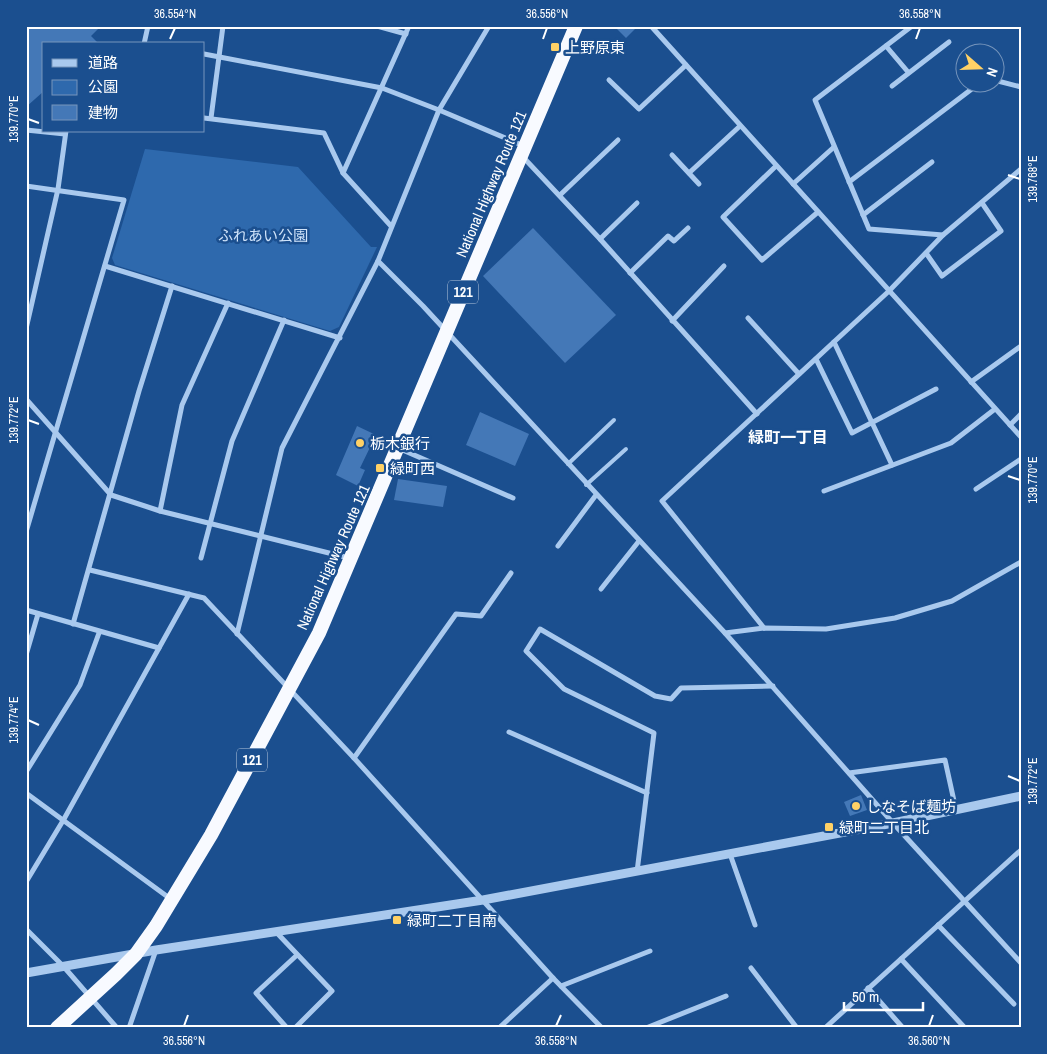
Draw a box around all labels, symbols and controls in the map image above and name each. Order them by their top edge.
text: 36.554°N [154,6,196,22]
text: 36.556°N [526,6,568,22]
text: 36.558°N [899,6,941,22]
place label: 上野原東 [565,37,625,58]
marker: 上野原東 [549,41,561,53]
legend [42,42,205,132]
north arrow [954,42,1004,92]
text: 道路 [88,52,118,73]
text: N [982,65,1002,79]
text: 公園 [88,76,118,97]
text: 139.770°E [6,96,22,142]
text: 建物 [88,102,118,123]
street label: National Highway Route 121 [451,107,531,260]
text: 139.768°E [1025,156,1041,202]
park label: ふれあい公園 [218,225,308,246]
road number: 121 [448,280,478,304]
text: 139.772°E [6,397,22,443]
district label: 緑町一丁目 [748,426,828,448]
place label: 栃木銀行 [370,433,430,454]
marker: 栃木銀行 [354,437,366,449]
text: 139.770°E [1025,457,1041,503]
place label: 緑町西 [390,458,435,479]
marker: 緑町西 [374,462,386,474]
street label: National Highway Route 121 [291,481,375,633]
text: 139.774°E [6,697,22,743]
road number: 121 [237,748,267,772]
text: 139.772°E [1025,758,1041,804]
place label: しなそば麺坊 [866,796,956,817]
marker: しなそば麺坊 [850,800,862,812]
place label: 緑町二丁目北 [839,817,929,838]
marker: 緑町二丁目北 [823,821,835,833]
place label: 緑町二丁目南 [407,910,497,931]
marker: 緑町二丁目南 [391,914,403,926]
scale bar [844,979,923,1011]
text: 50 m [852,986,879,1007]
text: 36.556°N [163,1033,205,1049]
text: 36.558°N [535,1033,577,1049]
text: 36.560°N [908,1033,950,1049]

